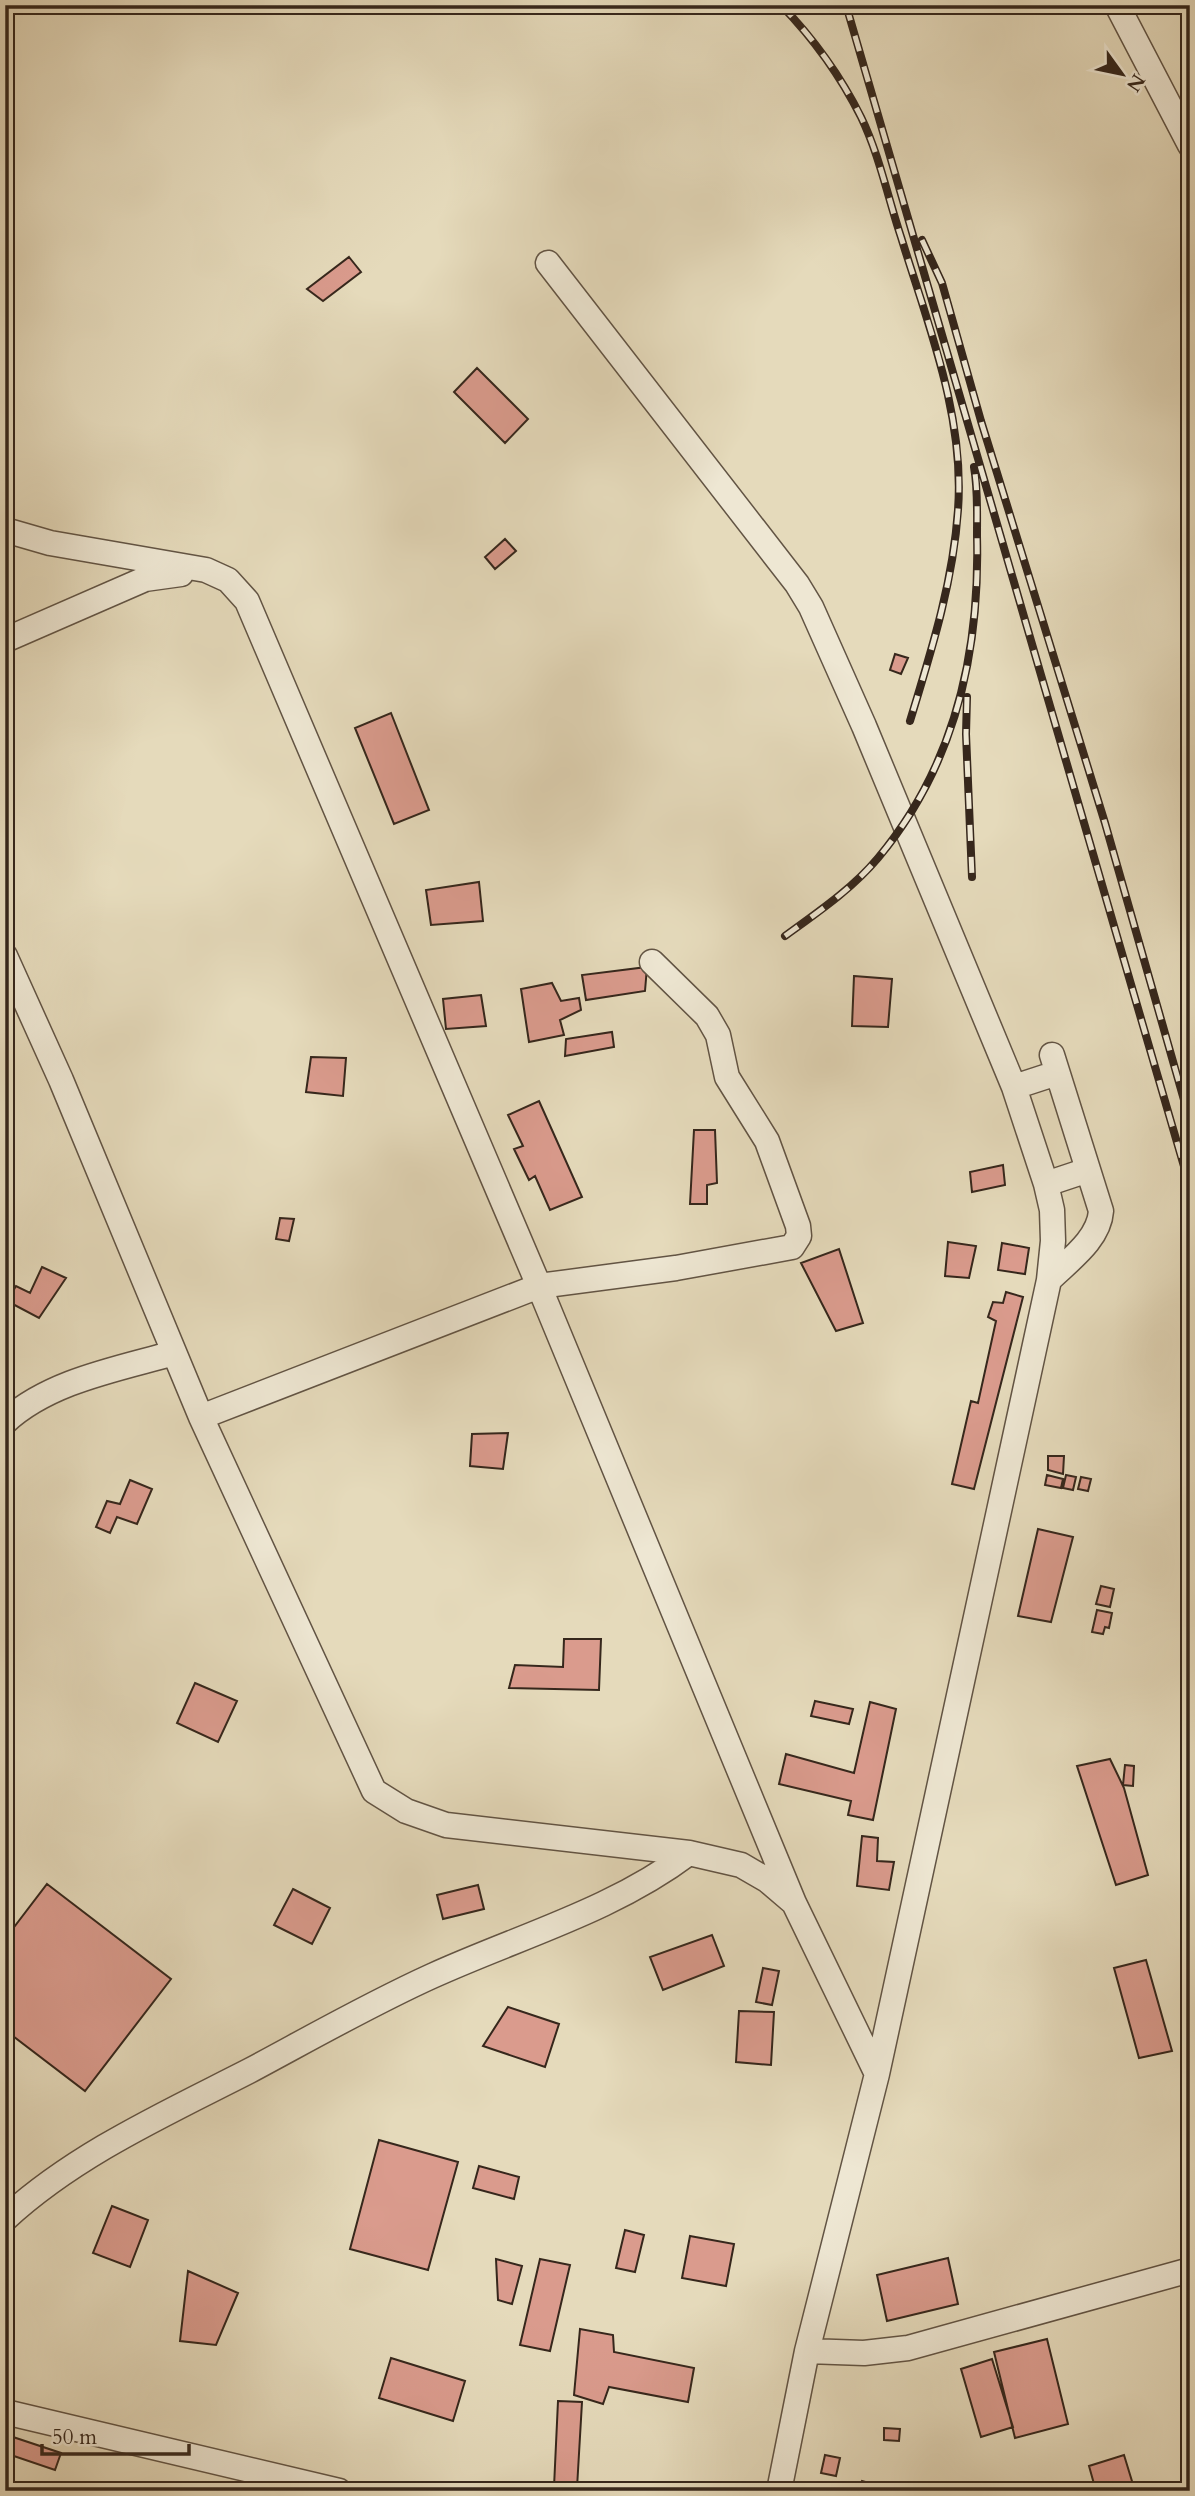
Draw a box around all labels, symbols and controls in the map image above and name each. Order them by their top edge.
north arrow [1086,38,1156,108]
text: N [1120,69,1151,97]
scale bar [42,2412,189,2456]
text: 50 m [52,2423,97,2452]

